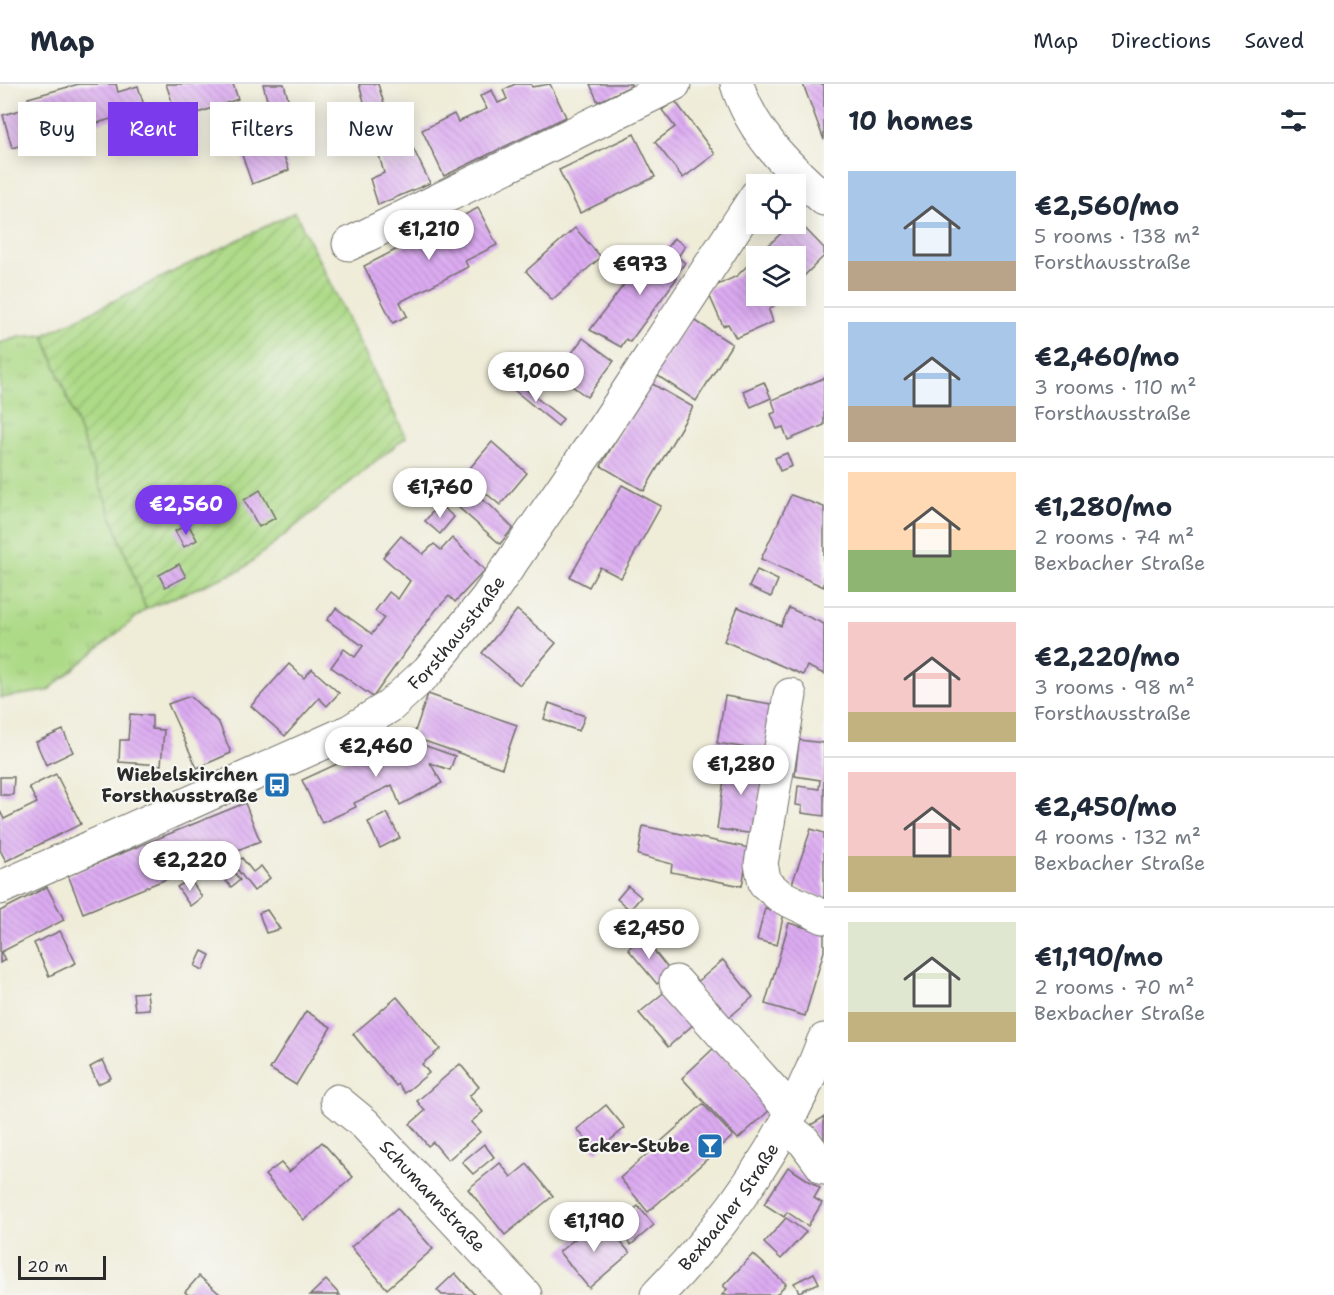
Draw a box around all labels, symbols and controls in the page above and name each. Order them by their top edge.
text: Map [30,22,95,60]
text: Map [1033,27,1078,55]
text: Directions [1111,27,1211,55]
text: Saved [1244,27,1304,55]
chip: Buy [18,102,96,156]
chip: Rent [108,102,198,156]
chip: Filters [210,102,315,156]
chip: New [327,102,414,156]
text: 10 homes [848,103,973,138]
icon: filters [1277,104,1310,137]
map controls [746,174,806,306]
button: locate [746,174,806,234]
text: €2,560/mo [1034,188,1179,223]
icon: home [896,195,968,267]
pin: €1,210 [380,210,478,261]
text: €1,210 [398,216,460,242]
text: 5 rooms · 138 m² [1034,223,1200,249]
pin: €973 [604,245,676,296]
button: layers [746,246,806,306]
text: Forsthausstraße [1034,249,1191,275]
text: €973 [613,251,667,277]
text: €2,460/mo [1034,339,1180,374]
icon: home [896,346,968,418]
pin: €1,060 [487,352,585,403]
text: €1,060 [502,358,570,384]
text: 3 rooms · 110 m² [1034,374,1197,400]
text: Forsthausstraße [1034,400,1191,426]
pin: €1,760 [391,468,489,519]
text: €1,760 [407,474,473,500]
pin: €2,560 [137,485,235,536]
text: €1,280/mo [1034,489,1172,524]
text: €2,560 [149,491,223,517]
icon: home [896,496,968,568]
text: 2 rooms · 74 m² [1034,524,1194,550]
text: Bexbacher Straße [1034,550,1205,576]
street label: Forsthausstraße [403,571,511,696]
text: €2,220/mo [1034,639,1180,674]
icon: home [896,646,968,718]
text: 3 rooms · 98 m² [1034,674,1195,700]
text: Forsthausstraße [1034,700,1191,726]
pin: €2,460 [327,727,425,778]
text: €2,460 [339,733,413,759]
pin: €1,280 [692,745,790,796]
text: €1,280 [707,751,775,777]
place label: Wiebelskirchen Forsthausstraße [101,763,258,808]
bus stop icon: Wiebelskirchen Forsthausstraße [262,770,292,800]
text: €2,450/mo [1034,789,1177,824]
icon: home [896,796,968,868]
text: 4 rooms · 132 m² [1034,824,1201,850]
pin: €2,220 [141,841,239,892]
text: €2,220 [153,847,227,873]
text: Bexbacher Straße [1034,850,1205,876]
pin: €2,450 [600,909,698,960]
text: €2,450 [613,915,685,941]
text: €1,190/mo [1034,939,1163,974]
icon: home [896,946,968,1018]
text: 2 rooms · 70 m² [1034,974,1195,1000]
text: Bexbacher Straße [1034,1000,1205,1026]
bar icon: Ecker-Stube [695,1131,725,1161]
place label: Ecker-Stube [578,1134,690,1158]
street label: Schumannstraße [374,1135,491,1257]
street label: Bexbacher Straße [673,1138,784,1276]
pin: €1,190 [545,1202,643,1253]
text: €1,190 [563,1208,625,1234]
scale bar [18,1253,106,1280]
text: 20 m [27,1256,68,1277]

